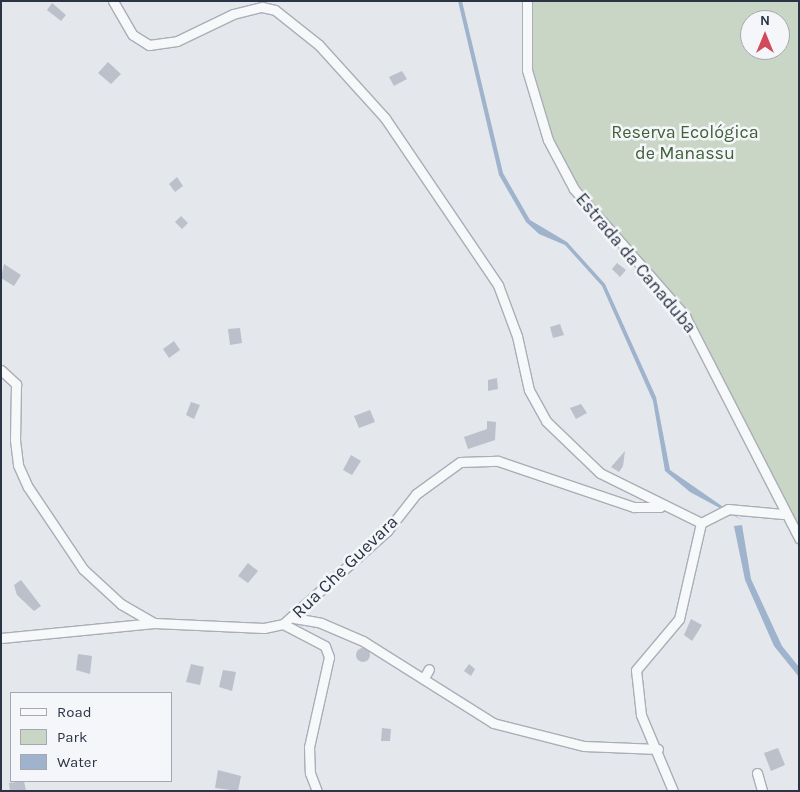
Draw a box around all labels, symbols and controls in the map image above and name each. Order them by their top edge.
north arrow [740,10,790,60]
text: N [760,12,770,29]
park label: Reserva Ecológica de Manassu [611,122,759,164]
street label: Estrada da Canaduba [571,189,701,337]
street label: Rua Che Guevara [288,511,402,623]
legend [10,692,172,782]
text: Road [57,703,92,721]
text: Park [57,728,87,746]
text: Water [57,753,97,771]

